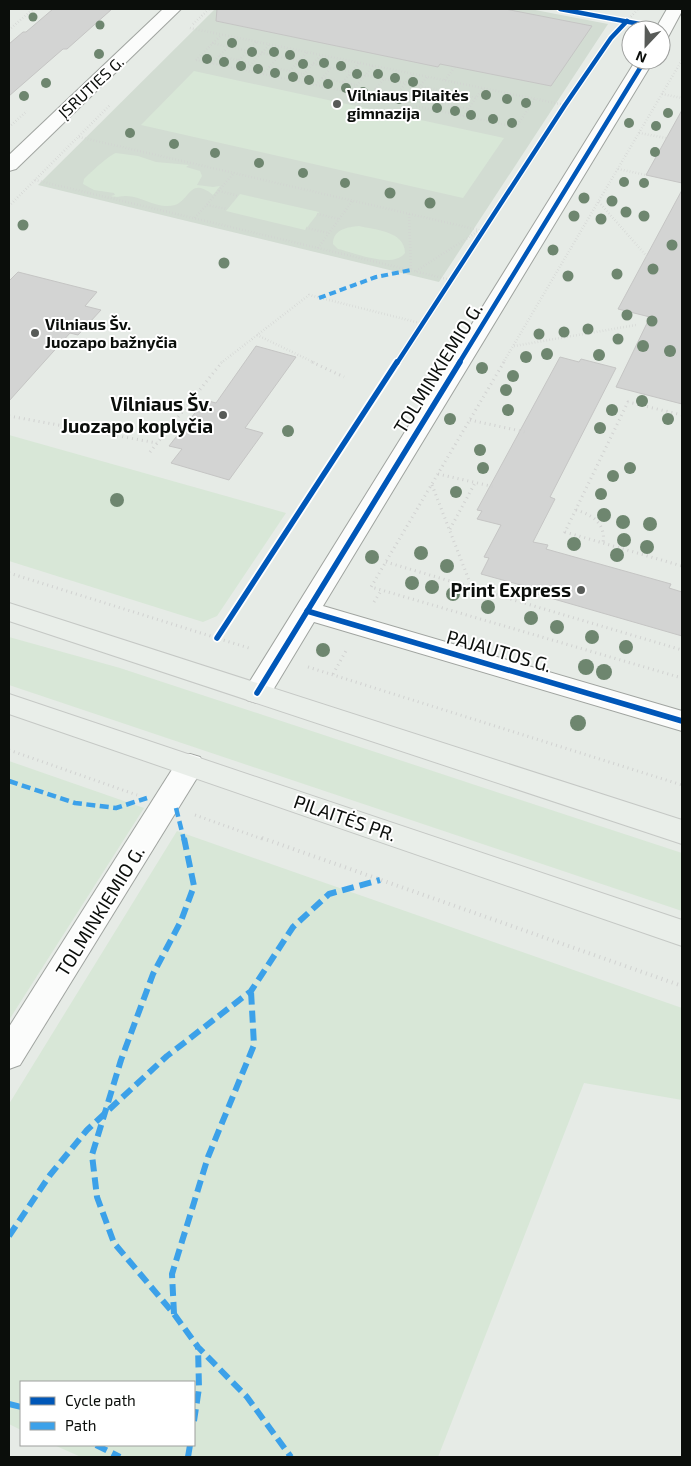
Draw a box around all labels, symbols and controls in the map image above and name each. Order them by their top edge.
north arrow [621,20,671,70]
text: N [633,48,649,67]
street label: ĮSRUTIES G. [54,52,127,122]
place label: Vilniaus Pilaitės gimnazija [347,85,469,122]
marker: Vilniaus Pilaitės gimnazija [331,98,343,110]
street label: TOLMINKIEMIO G. [388,298,487,437]
place label: Vilniaus Šv. Juozapo bažnyčia [45,314,177,352]
marker: Vilniaus Šv. Juozapo bažnyčia [29,327,41,339]
place label: Vilniaus Šv. Juozapo koplyčia [61,392,213,438]
marker: Vilniaus Šv. Juozapo koplyčia [217,409,229,421]
place label: Print Express [451,578,571,601]
marker: Print Express [575,584,587,596]
street label: PAJAUTOS G. [444,625,554,676]
street label: PILAITĖS PR. [291,789,399,846]
street label: TOLMINKIEMIO G. [50,841,149,980]
legend [20,1381,195,1446]
text: Cycle path [65,1391,136,1409]
text: Path [65,1416,96,1434]

